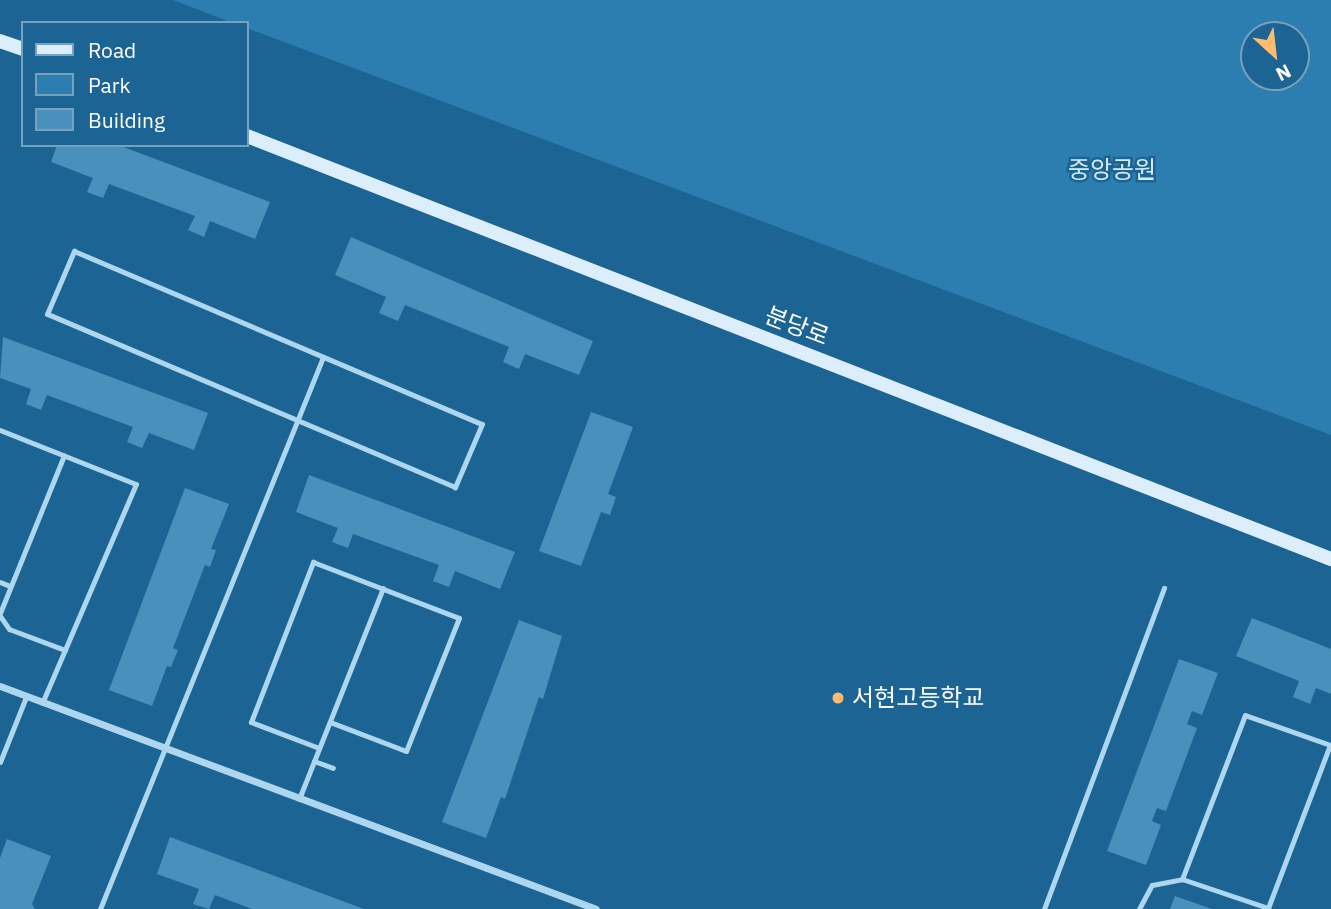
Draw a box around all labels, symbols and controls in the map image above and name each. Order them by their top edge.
legend [21,21,248,147]
north arrow [1240,21,1310,91]
text: Road [88,36,136,64]
text: N [1272,59,1295,87]
text: Park [88,71,131,99]
text: Building [88,106,165,134]
park label: 중앙공원 [1068,156,1156,184]
street label: 분당로 [761,301,833,351]
place label: 서현고등학교 [852,684,984,712]
marker: 서현고등학교 [830,690,846,706]

